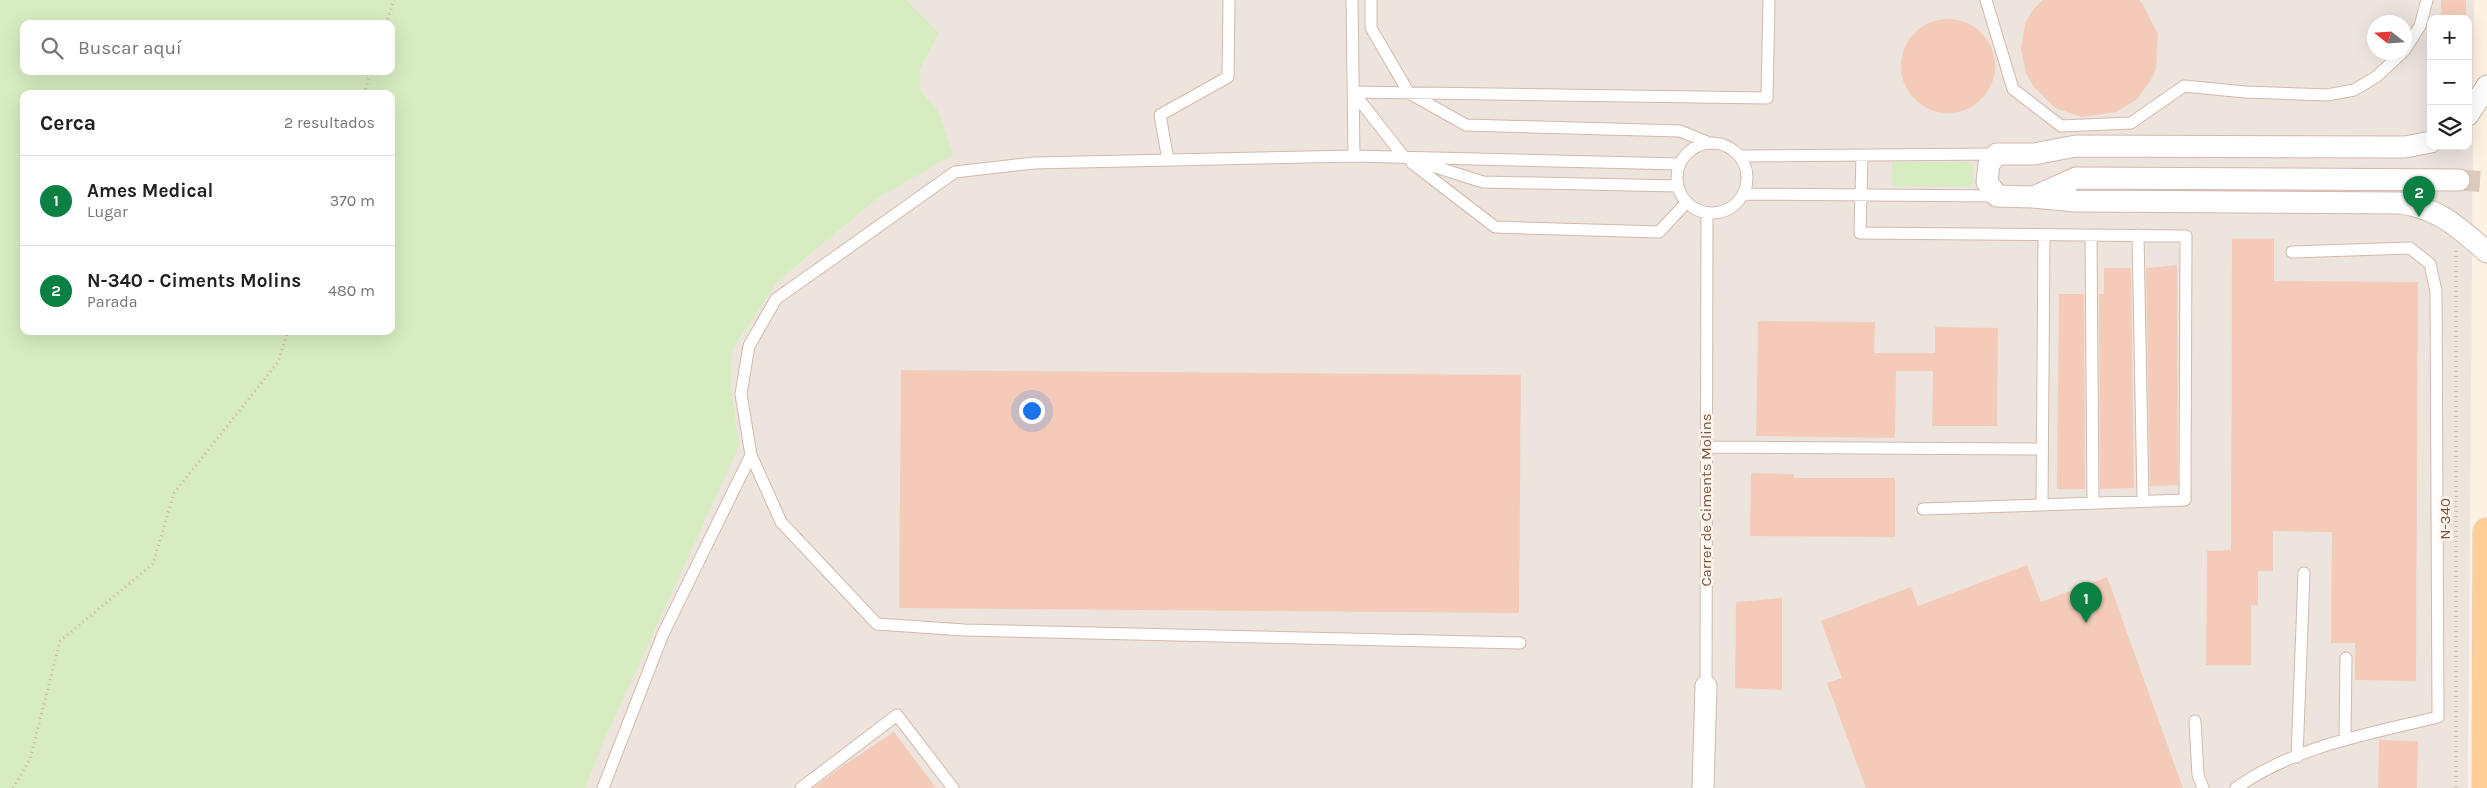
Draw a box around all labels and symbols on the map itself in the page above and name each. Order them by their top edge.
north arrow [2367,15,2412,60]
pin: 2 [2403,176,2435,217]
your location [1019,398,1045,424]
street label: Carrer de Ciments Molins [1697,413,1715,587]
street label: N-340 [2436,498,2454,540]
pin: 1 [2070,582,2102,623]

